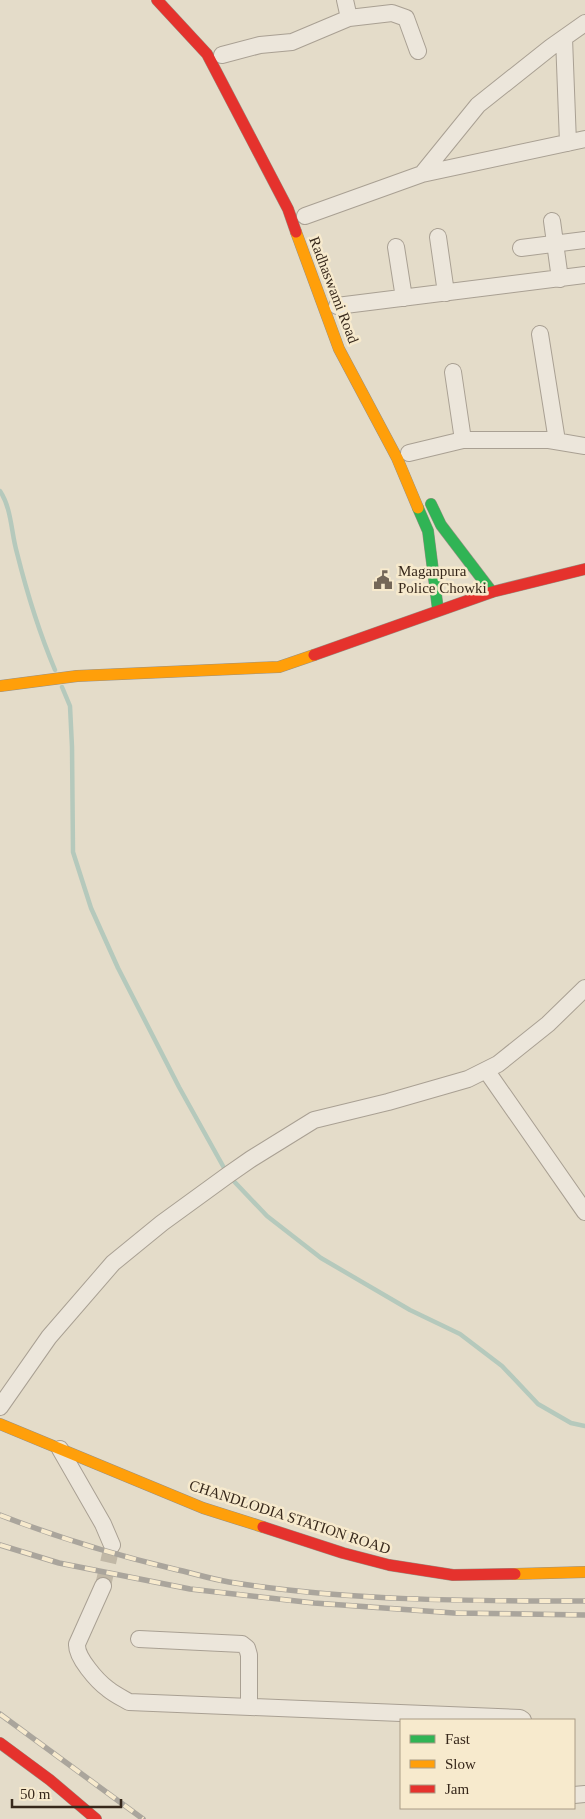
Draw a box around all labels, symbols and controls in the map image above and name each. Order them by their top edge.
street label: Radhaswami Road [306,234,362,346]
place label: Maganpura Police Chowki [398,563,487,596]
public building icon: Maganpura Police Chowki [372,569,394,591]
street label: CHANDLODIA STATION ROAD [187,1477,393,1557]
legend [400,1719,575,1809]
text: Fast [445,1731,471,1747]
text: Slow [445,1756,476,1772]
scale bar [12,1776,121,1808]
text: Jam [445,1781,469,1797]
text: 50 m [20,1786,51,1802]

